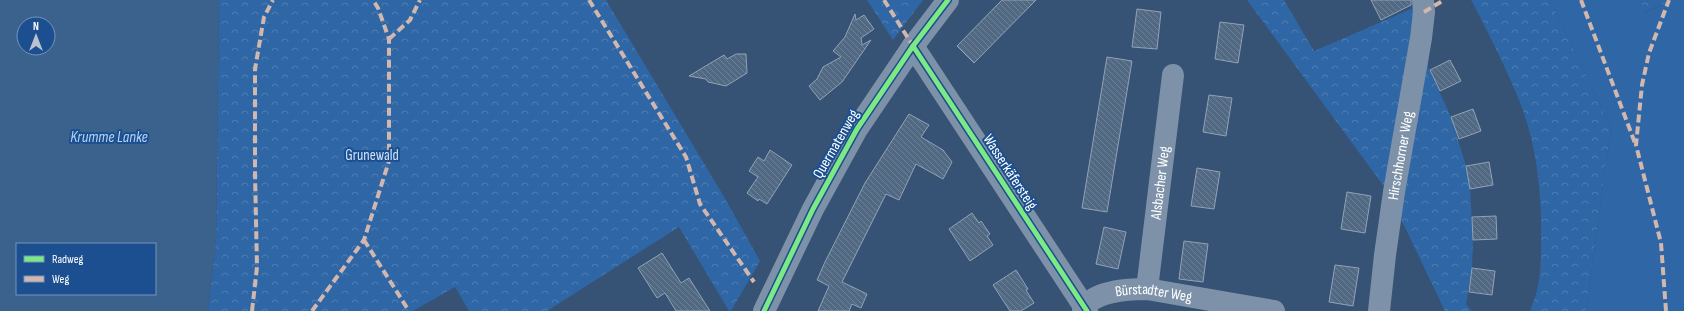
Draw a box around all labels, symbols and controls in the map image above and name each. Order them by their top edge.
north arrow [16,16,56,56]
text: N [33,20,39,33]
street label: Quermatenweg [809,106,863,182]
street label: Hirschhorner Weg [1383,110,1418,201]
water label: Krumme Lanke [70,128,148,147]
street label: Wasserkäfersteig [979,131,1041,213]
street label: Alsbacher Weg [1146,145,1174,221]
park label: Grunewald [345,146,399,165]
legend [16,243,156,295]
text: Radweg [52,252,84,267]
text: Weg [52,272,69,287]
street label: Bürstadter Weg [1114,279,1194,306]

